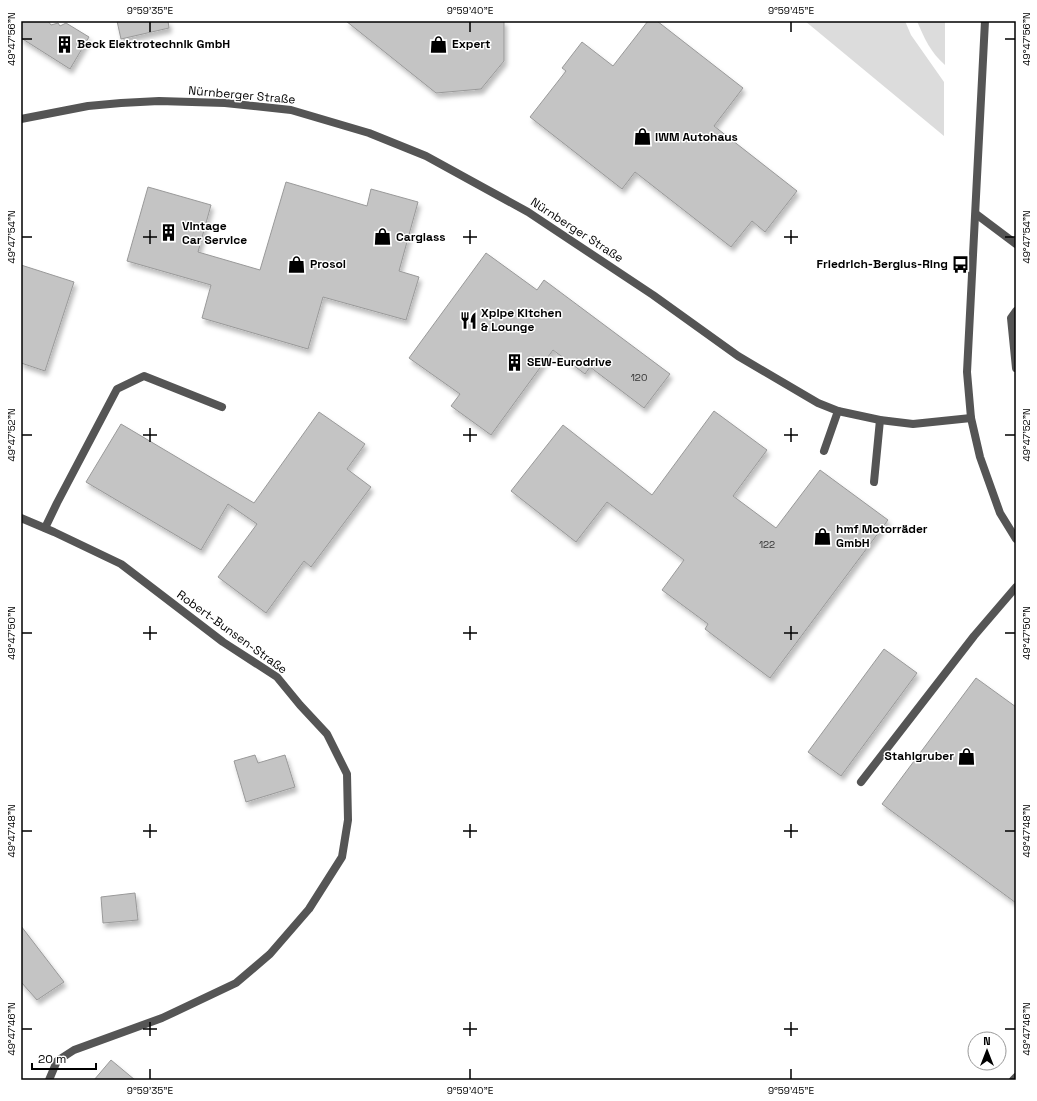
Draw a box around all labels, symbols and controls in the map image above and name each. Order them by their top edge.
text: 9°59'35"E [127,4,174,17]
text: 9°59'40"E [447,4,494,17]
text: 9°59'45"E [768,4,814,17]
text: 49°47'56"N [5,12,18,66]
text: 49°47'56"N [1020,12,1033,66]
building icon: Beck Elektrotechnik GmbH [54,34,74,54]
shop icon: Expert [429,34,449,54]
place label: Beck Elektrotechnik GmbH [77,36,230,52]
place label: Expert [452,36,491,52]
street label: Nürnberger Straße [188,82,296,108]
shop icon: IWM Autohaus [632,127,652,147]
place label: IWM Autohaus [655,129,738,145]
street label: Nürnberger Straße [528,194,626,266]
text: 49°47'54"N [5,210,18,264]
text: 49°47'54"N [1020,210,1033,264]
place label: Vintage Car Service [182,218,247,248]
building icon: Vintage Car Service [159,223,179,243]
shop icon: Carglass [373,227,393,247]
place label: Carglass [396,229,446,245]
shop icon: Prosol [287,254,307,274]
bus stop icon: Friedrich-Bergius-Ring [951,254,971,274]
place label: Prosol [310,256,346,272]
place label: Friedrich-Bergius-Ring [817,256,948,272]
place label: Xpipe Kitchen & Lounge [481,305,562,335]
restaurant icon: Xpipe Kitchen & Lounge [458,310,478,330]
building icon: SEW-Eurodrive [504,352,524,372]
place label: SEW-Eurodrive [527,354,612,370]
house number: 120 [631,371,647,384]
text: 49°47'52"N [5,408,18,462]
text: 49°47'52"N [1020,408,1033,462]
place label: hmf Motorräder GmbH [836,521,928,551]
shop icon: hmf Motorräder GmbH [813,526,833,546]
house number: 122 [759,538,775,551]
street label: Robert-Bunsen-Straße [174,587,290,677]
text: 49°47'50"N [5,606,18,660]
text: 49°47'50"N [1020,606,1033,660]
shop icon: Stahlgruber [957,746,977,766]
place label: Stahlgruber [885,748,954,764]
text: 49°47'48"N [5,804,18,858]
text: 49°47'48"N [1020,804,1033,858]
text: 49°47'46"N [5,1002,18,1056]
text: 49°47'46"N [1020,1002,1033,1056]
north arrow [967,1031,1007,1071]
text: N [983,1034,991,1048]
scale bar [32,1045,96,1071]
text: 20 m [38,1051,66,1067]
text: 9°59'35"E [127,1084,174,1097]
text: 9°59'40"E [447,1084,494,1097]
text: 9°59'45"E [768,1084,814,1097]

